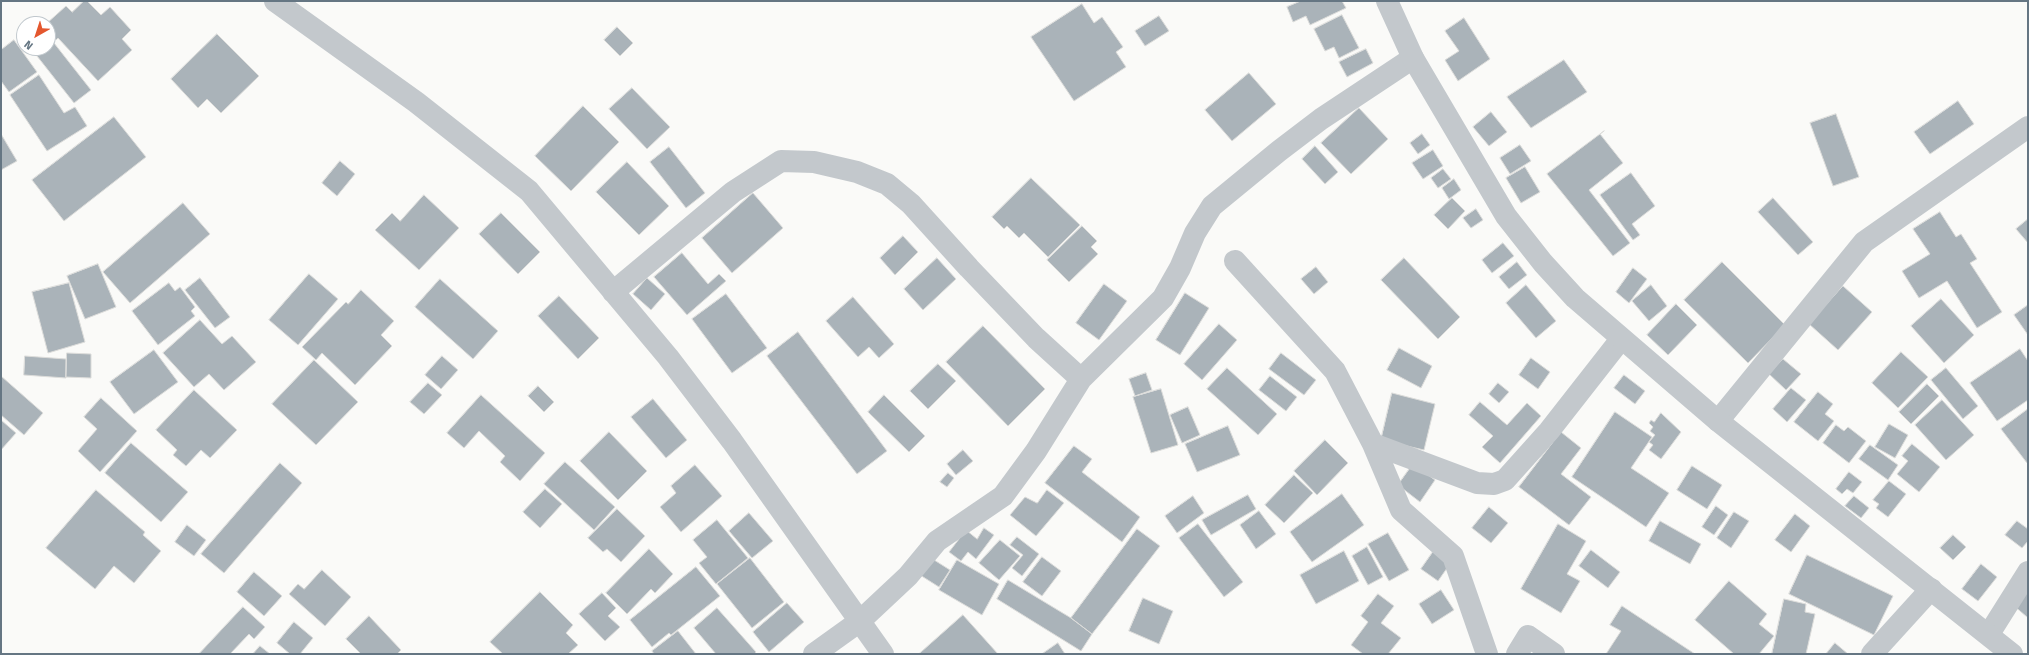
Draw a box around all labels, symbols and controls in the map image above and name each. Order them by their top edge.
north arrow [16,16,56,56]
text: N [22,38,36,52]

